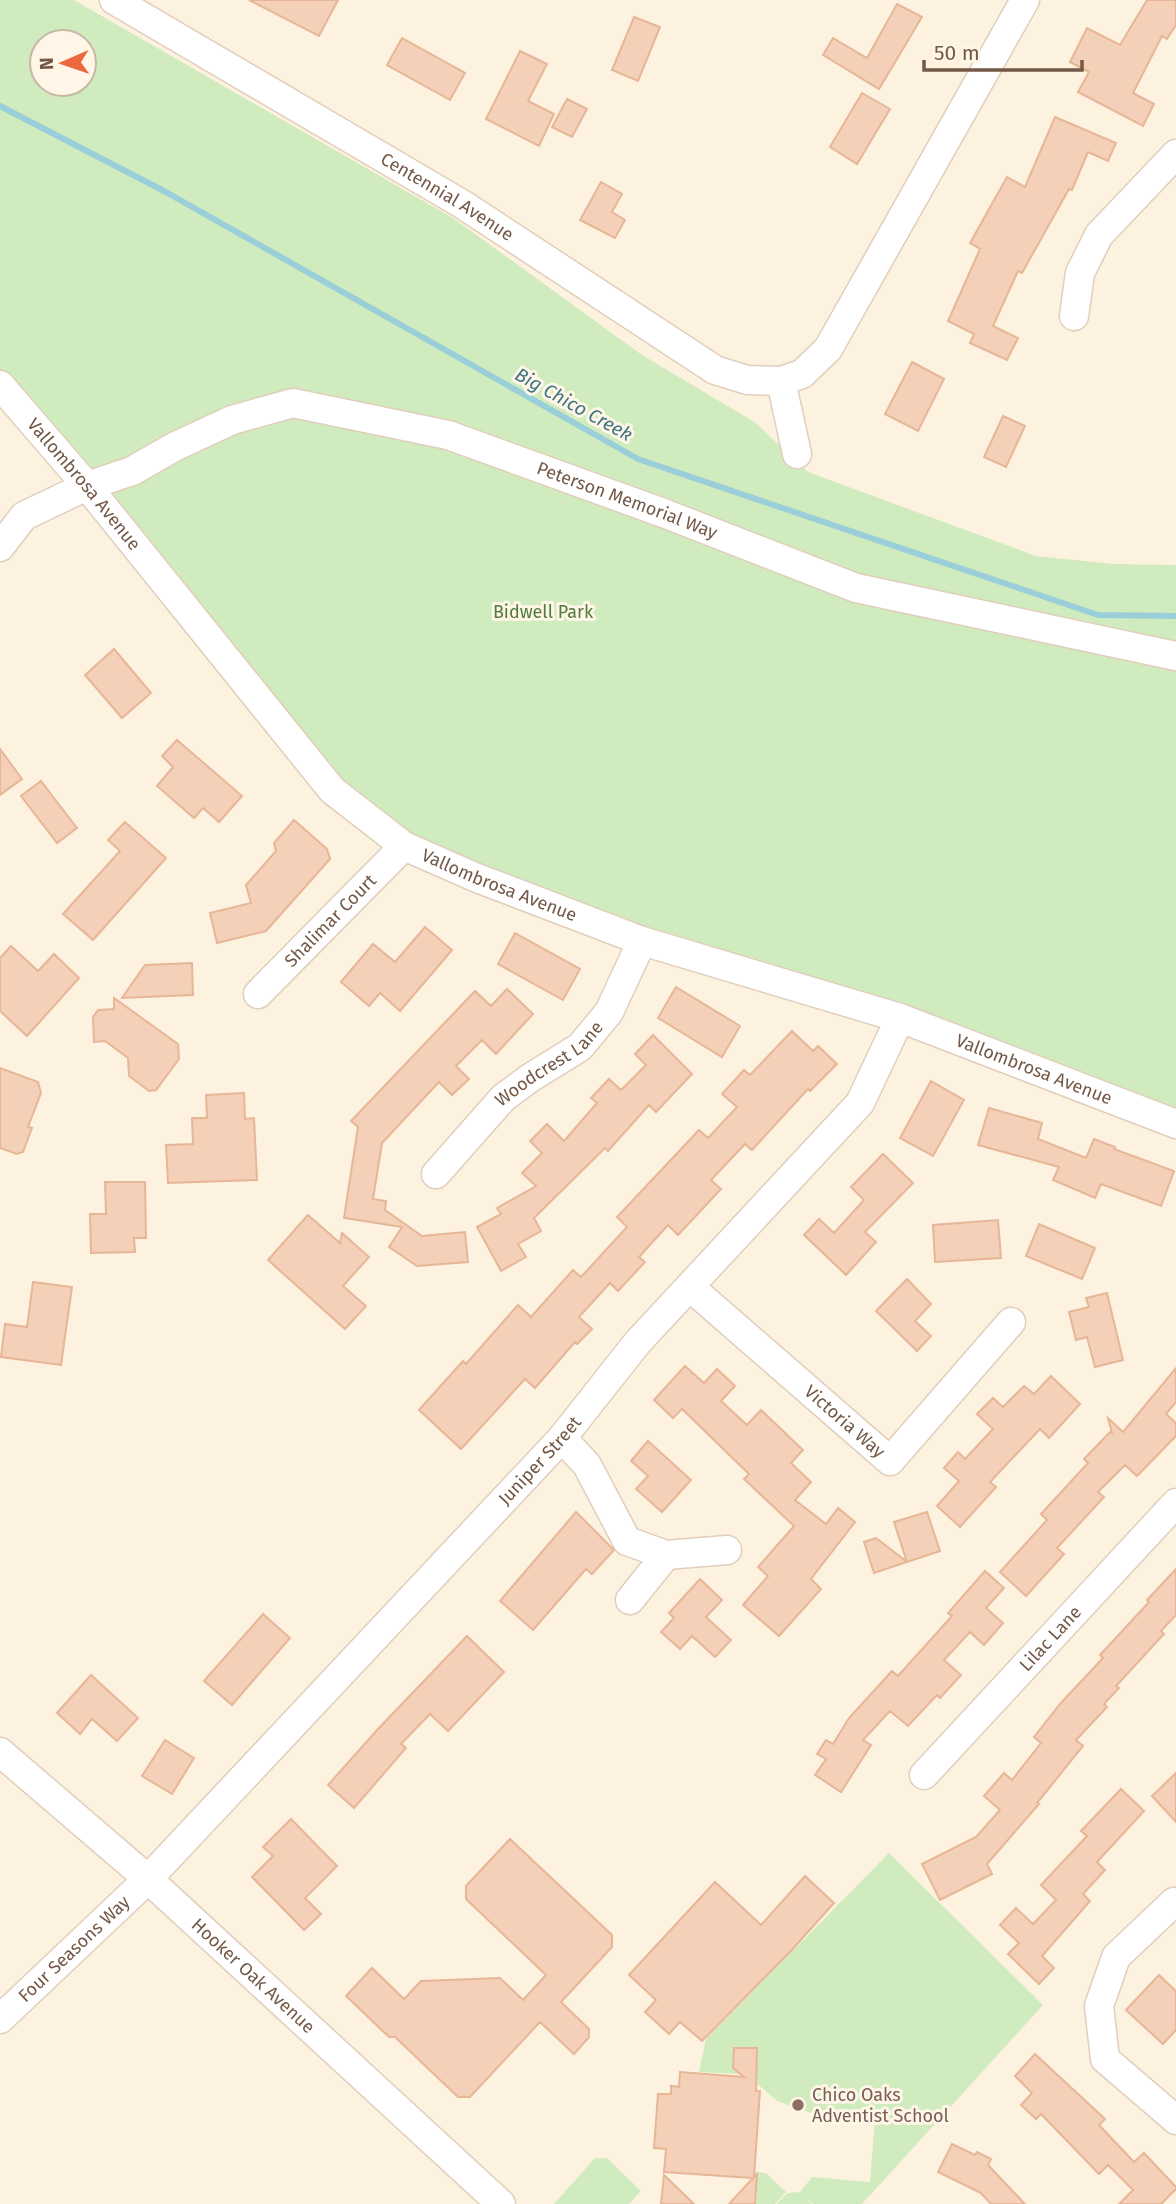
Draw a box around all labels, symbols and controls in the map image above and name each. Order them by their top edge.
north arrow [28,28,98,98]
scale bar [924,28,1082,72]
text: 50 m [934,40,980,66]
text: N [35,57,58,70]
street label: Centennial Avenue [377,148,518,246]
water label: Big Chico Creek [511,363,636,446]
street label: Vallombrosa Avenue [22,414,145,555]
street label: Peterson Memorial Way [534,457,721,544]
park label: Bidwell Park [493,601,594,623]
street label: Vallombrosa Avenue [418,844,580,926]
street label: Shalimar Court [280,869,381,972]
street label: Woodcrest Lane [491,1017,608,1111]
street label: Vallombrosa Avenue [953,1029,1115,1109]
street label: Victoria Way [800,1381,890,1463]
street label: Juniper Street [494,1411,586,1510]
street label: Lilac Lane [1015,1601,1086,1676]
street label: Four Seasons Way [14,1891,135,2007]
street label: Hooker Oak Avenue [187,1914,319,2038]
place label: Chico Oaks Adventist School [812,2084,949,2127]
marker: Chico Oaks Adventist School [790,2097,806,2113]

